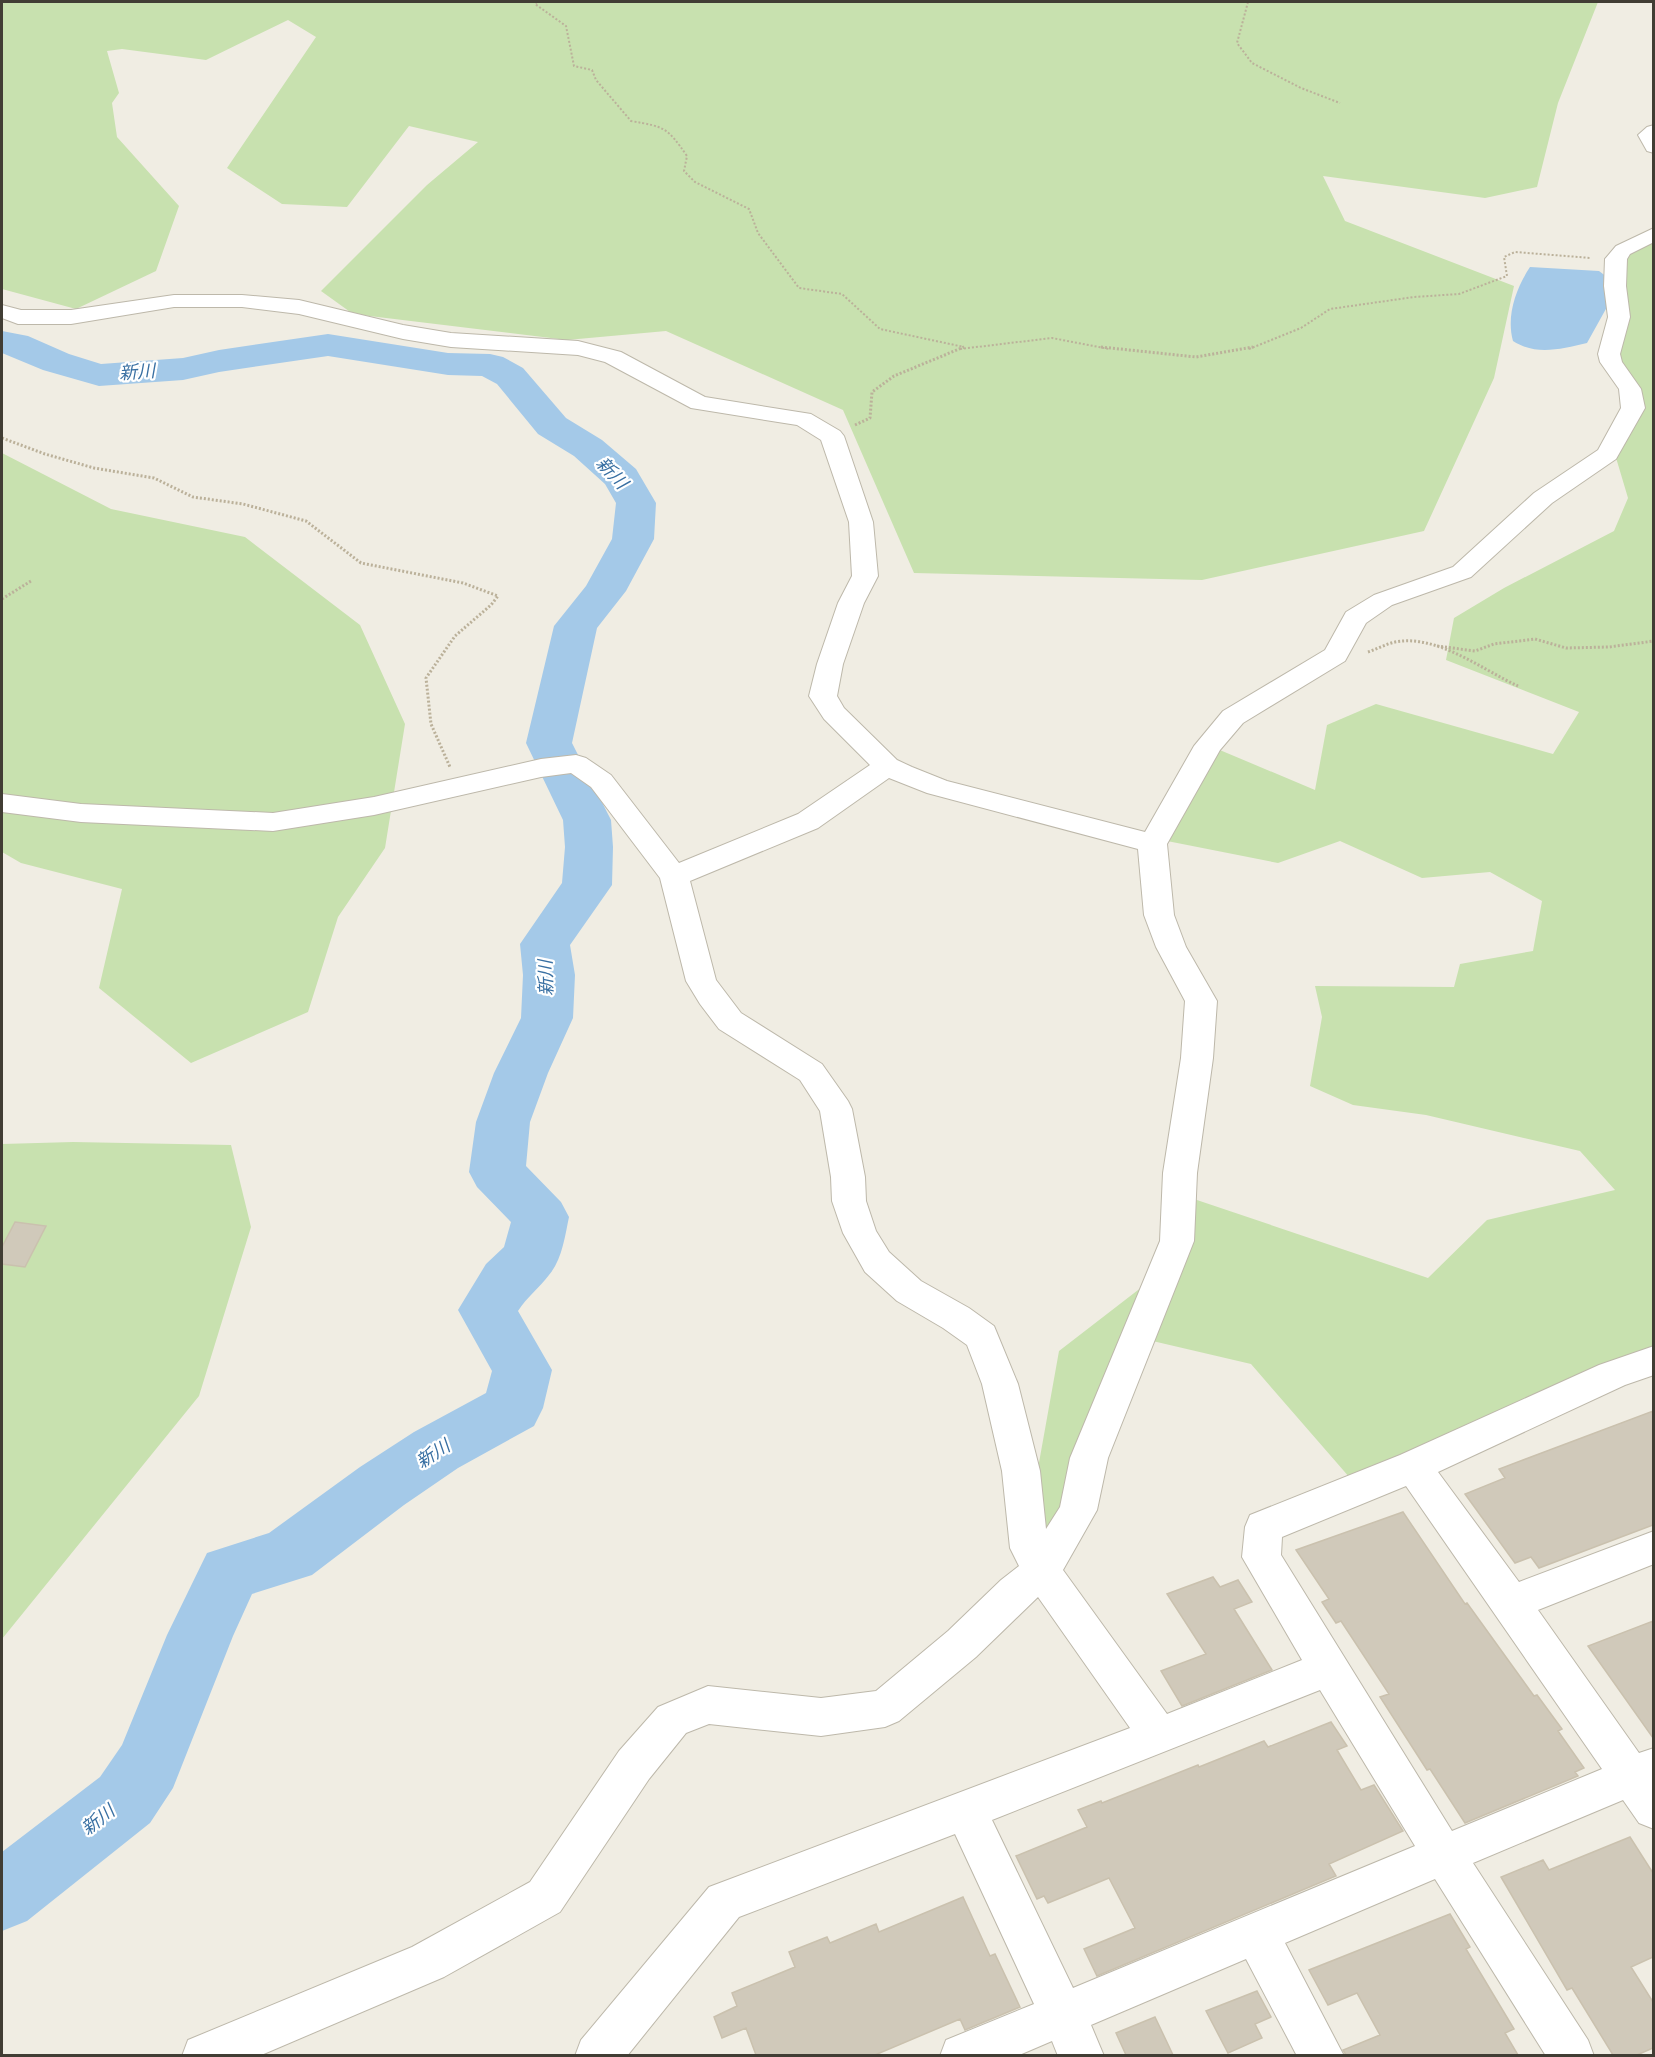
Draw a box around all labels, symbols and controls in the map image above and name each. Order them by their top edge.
water label: 新川 [118,359,158,385]
water label: 新川 [591,452,634,496]
water label: 新川 [533,958,559,996]
water label: 新川 [411,1433,456,1474]
water label: 新川 [76,1798,121,1841]

